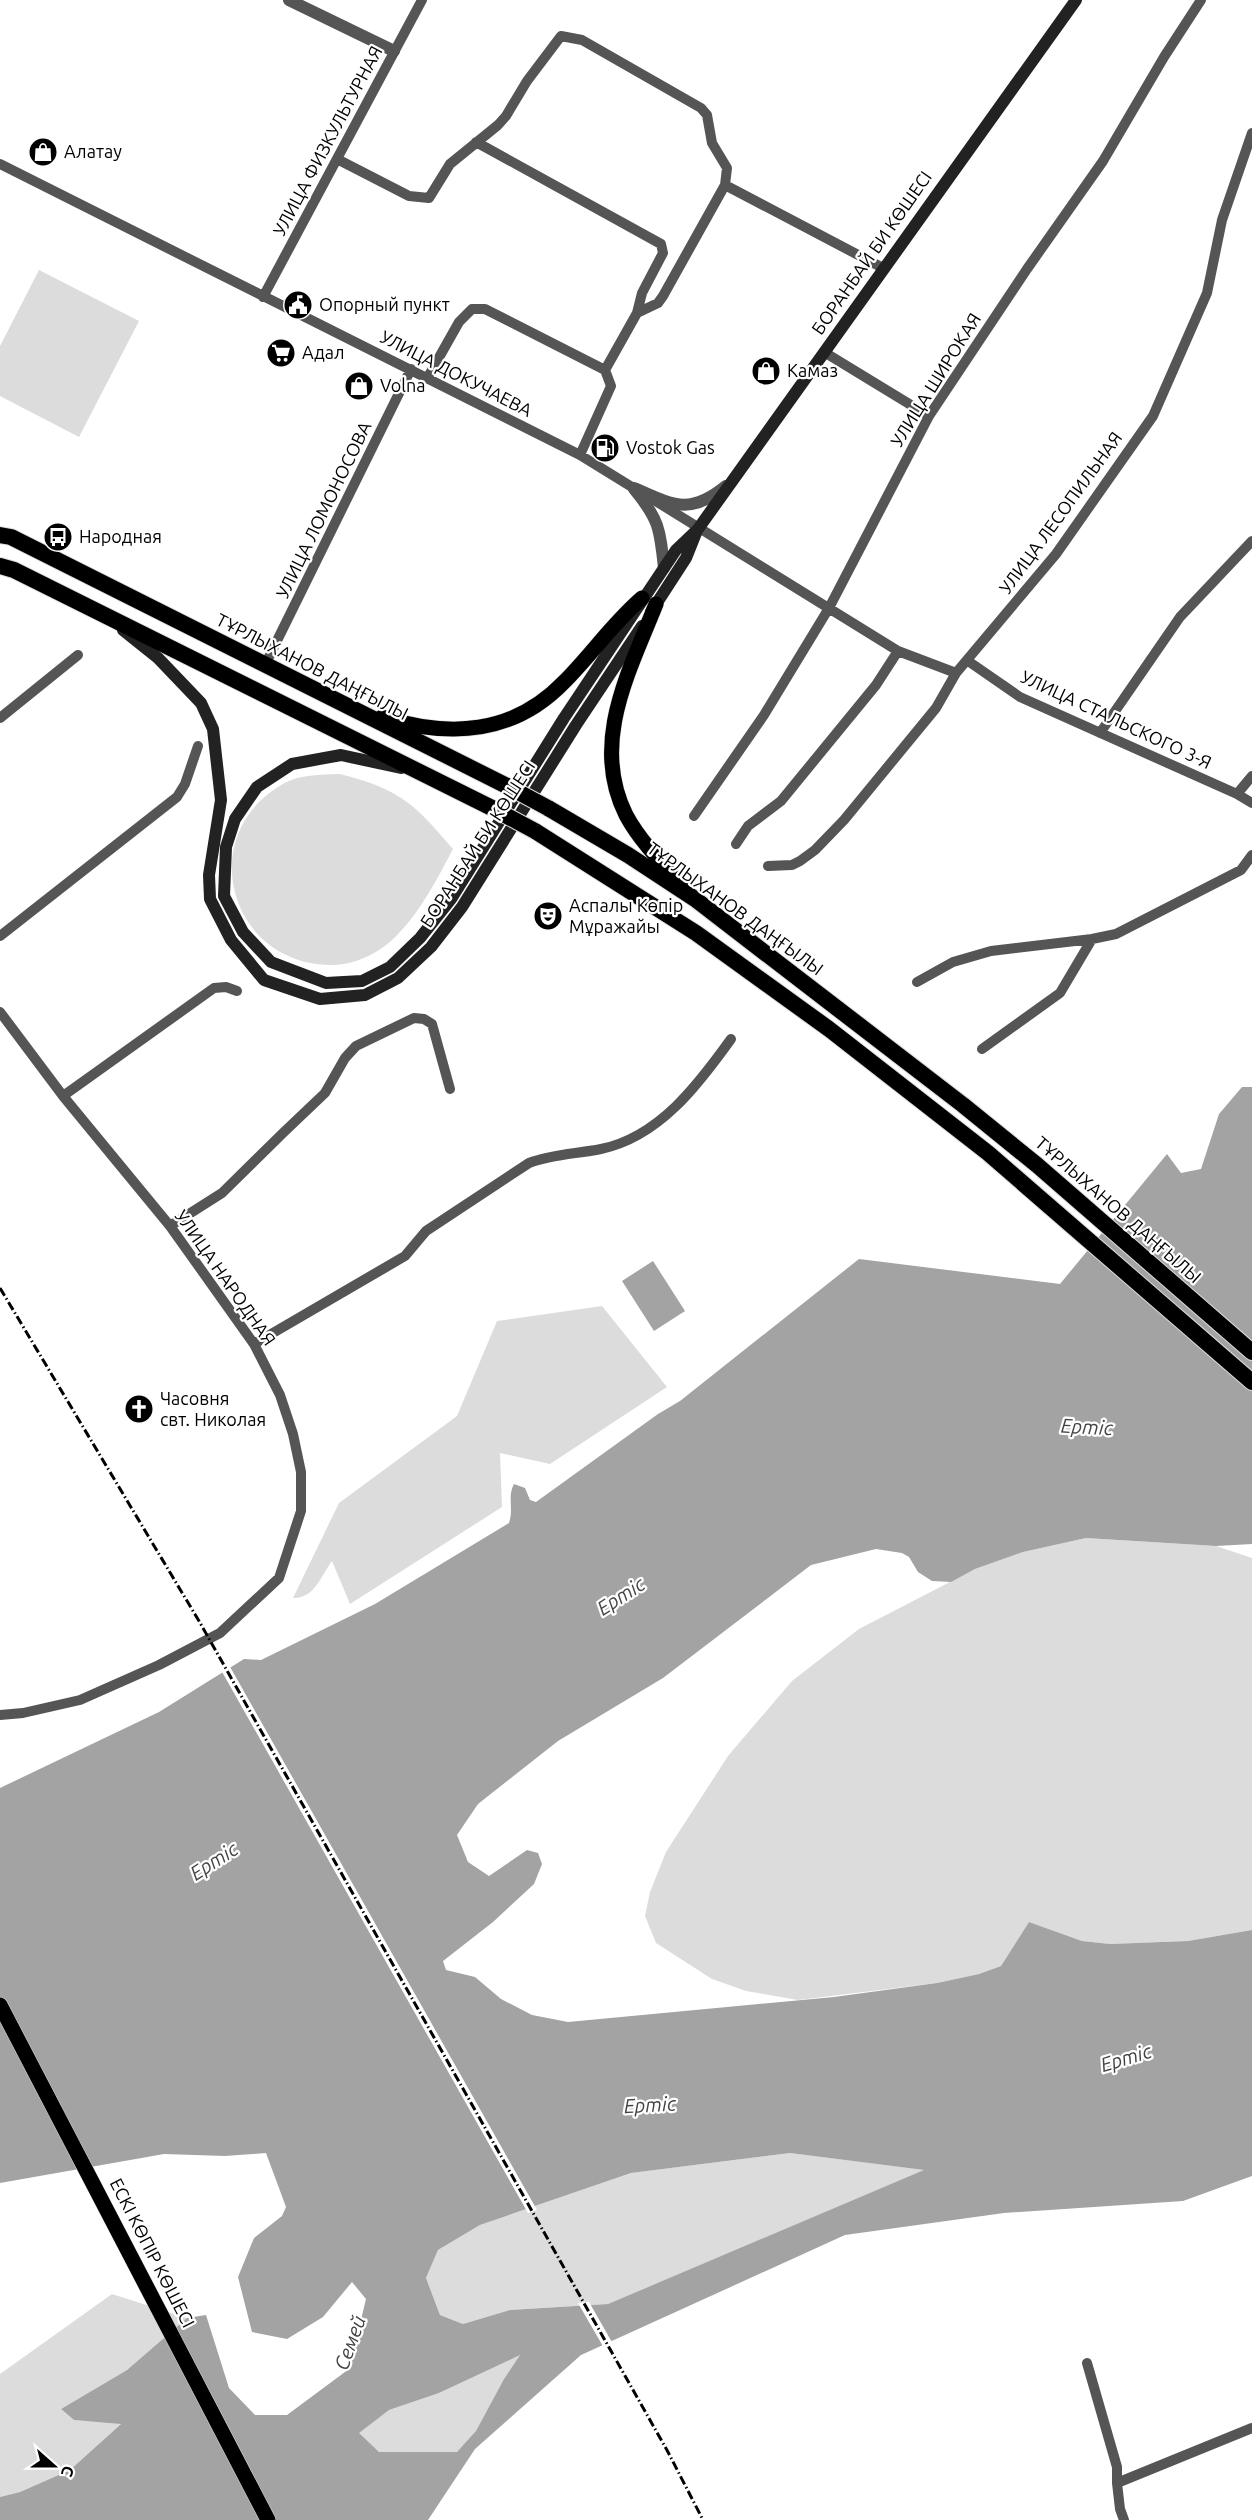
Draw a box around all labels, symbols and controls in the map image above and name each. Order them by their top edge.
street label: УЛИЦА ФИЗКУЛЬТУРНАЯ [269,42,386,239]
shop icon: Алатау [27,136,59,168]
place label: Алатау [64,141,122,161]
street label: БОРАНБАЙ БИ КӨШЕСІ [807,167,935,338]
public building icon: Опорный пункт [282,289,314,321]
place label: Опорный пункт [319,294,450,314]
street label: УЛИЦА ШИРОКАЯ [886,309,984,450]
street label: УЛИЦА ДОКУЧАЕВА [377,326,536,420]
supermarket icon: Адал [265,337,297,369]
place label: Адал [302,342,344,362]
shop icon: Камаз [750,355,782,387]
place label: Камаз [787,360,838,380]
shop icon: Volna [343,370,375,402]
place label: Volna [380,375,426,395]
street label: УЛИЦА ЛОМОНОСОВА [272,418,375,601]
street label: УЛИЦА ЛЕСОПИЛЬНАЯ [995,428,1126,597]
fuel station icon: Vostok Gas [589,432,621,464]
place label: Vostok Gas [626,437,715,457]
bus stop icon: Народная [42,521,74,553]
place label: Народная [79,526,162,546]
street label: ТҰРЛЫХАНОВ ДАҢҒЫЛЫ [213,609,412,723]
street label: УЛИЦА СТАЛЬСКОГО 3-Я [1018,666,1215,772]
street label: БОРАНБАЙ БИ КӨШЕСІ [416,756,539,931]
street label: ТҰРЛЫХАНОВ ДАҢҒЫЛЫ [644,838,827,979]
place label: Аспалы Көпір Мұражайы [569,895,683,936]
theatre icon: Аспалы Көпір Мұражайы [532,900,564,932]
street label: ТҰРЛЫХАНОВ ДАҢҒЫЛЫ [1032,1132,1205,1287]
street label: УЛИЦА НАРОДНАЯ [172,1206,280,1349]
place label: Часовня свт. Николая [160,1388,266,1429]
church icon: Часовня свт. Николая [123,1393,155,1425]
water label: Ертіс [1060,1414,1114,1439]
water label: Ертіс [592,1571,649,1620]
water label: Ертіс [185,1836,242,1885]
water label: Ертіс [1097,2039,1155,2076]
water label: Ертіс [623,2092,677,2117]
street label: ЕСКІ КӨПІР КӨШЕСІ [107,2175,199,2330]
water label: Семей [329,2312,370,2373]
north arrow [24,2436,84,2496]
text: С [58,2463,78,2479]

